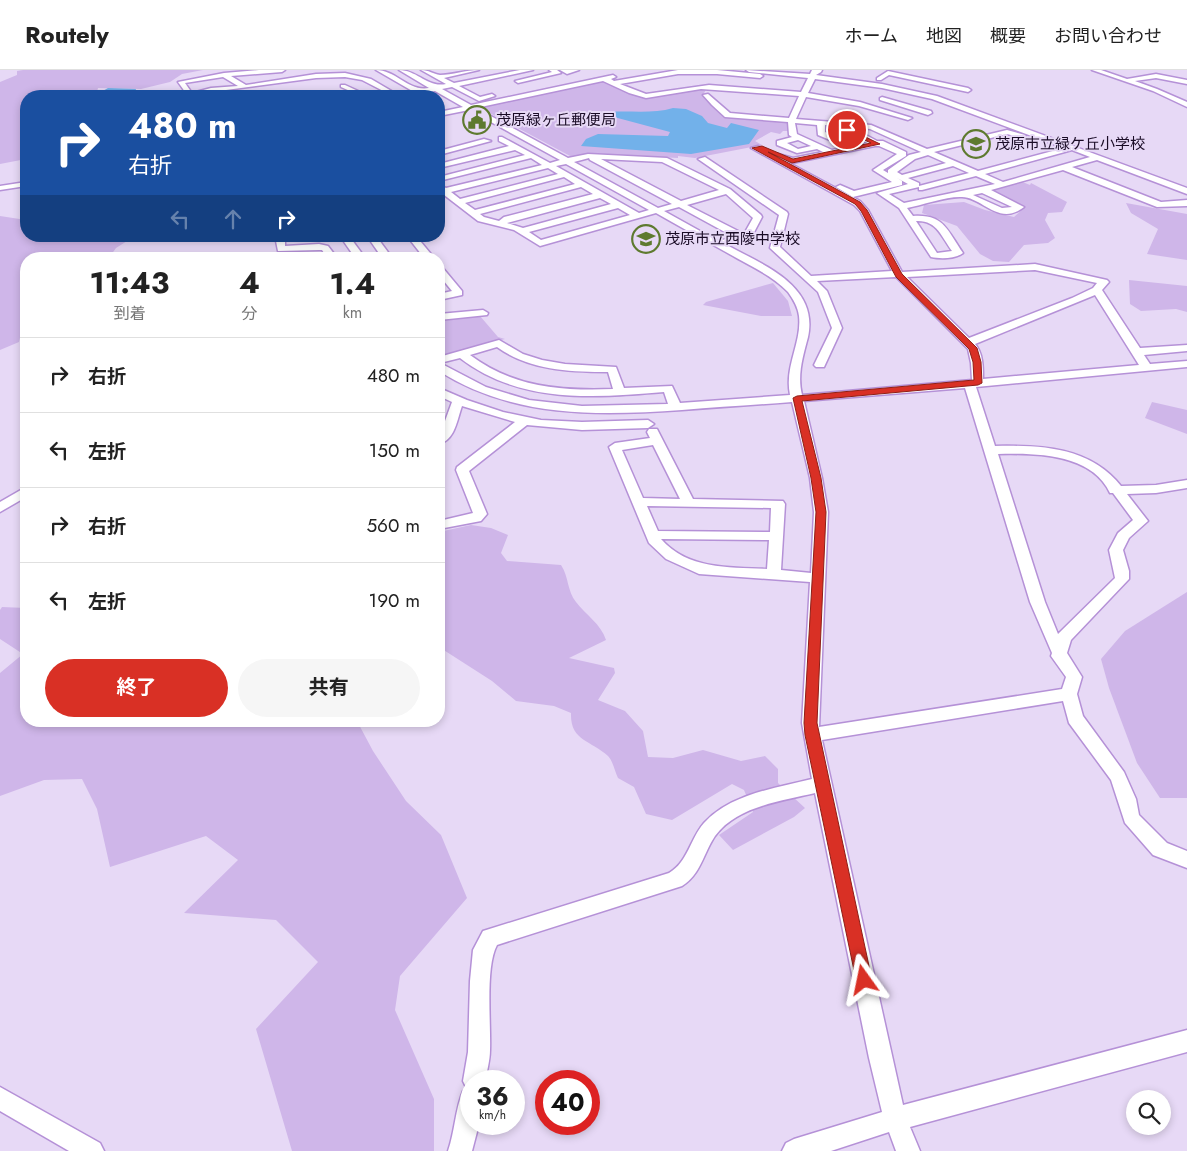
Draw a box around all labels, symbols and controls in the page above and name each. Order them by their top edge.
text: Routely [25,17,109,52]
text: ホーム [845,23,898,49]
text: 地図 [926,23,962,49]
text: 概要 [990,23,1026,49]
text: お問い合わせ [1054,23,1162,49]
text: 480 m [128,101,237,151]
public building icon: 茂原緑ヶ丘郵便局 [462,105,492,135]
place label: 茂原緑ヶ丘郵便局 [496,109,616,131]
pin [826,109,868,151]
icon: right [45,110,110,175]
icon: arrive [833,116,861,144]
school or university icon: 茂原市立緑ケ丘小学校 [961,129,991,159]
place label: 茂原市立緑ケ丘小学校 [995,133,1145,155]
text: 右折 [128,149,172,181]
icon: left [166,205,194,233]
icon: ahead [219,205,247,233]
icon: right [272,205,300,233]
school or university icon: 茂原市立西陵中学校 [631,224,661,254]
place label: 茂原市立西陵中学校 [665,228,800,250]
text: 11:43 [90,261,169,304]
text: 4 [239,261,260,304]
text: 1.4 [330,262,375,305]
text: km [343,301,362,324]
text: 到着 [113,302,145,325]
text: 分 [241,302,257,325]
icon: right [45,361,73,389]
text: 480 m [367,362,420,389]
text: 右折 [88,363,126,390]
icon: left [45,436,73,464]
text: 150 m [369,437,420,464]
text: 左折 [88,438,126,465]
icon: right [45,511,73,539]
text: 560 m [366,512,420,539]
text: 右折 [88,513,126,540]
icon: left [45,586,73,614]
text: 190 m [369,587,420,614]
text: 左折 [88,588,126,615]
button: 終了 [45,659,228,717]
button: 共有 [238,659,420,717]
position arrow [837,953,889,1005]
speed limit sign: 40 [535,1070,600,1135]
text: 36 [476,1078,509,1114]
map controls [1126,1090,1171,1135]
button: search [1126,1090,1171,1135]
text: km/h [479,1106,506,1124]

